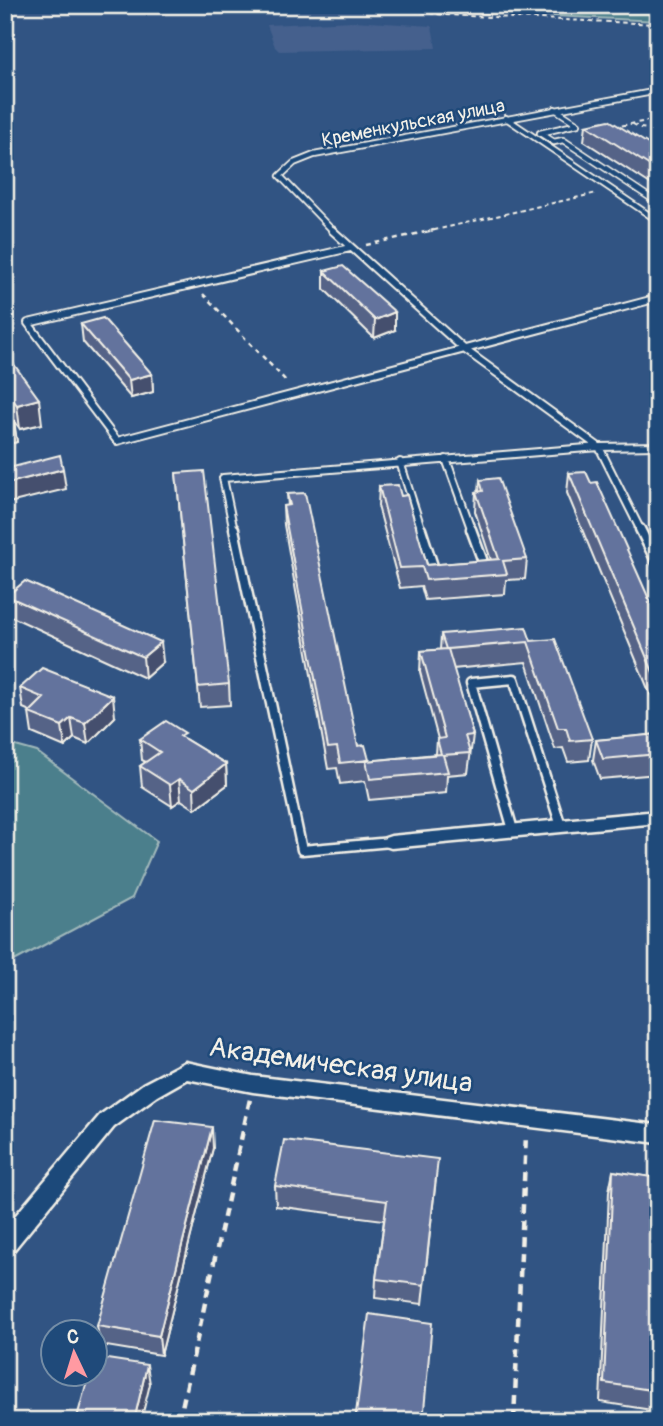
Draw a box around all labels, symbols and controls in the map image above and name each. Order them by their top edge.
street label: Кременкульская улица [320,93,507,153]
street label: Академическая улица [207,1030,475,1101]
north arrow [38,1318,108,1388]
text: С [66,1325,80,1349]

